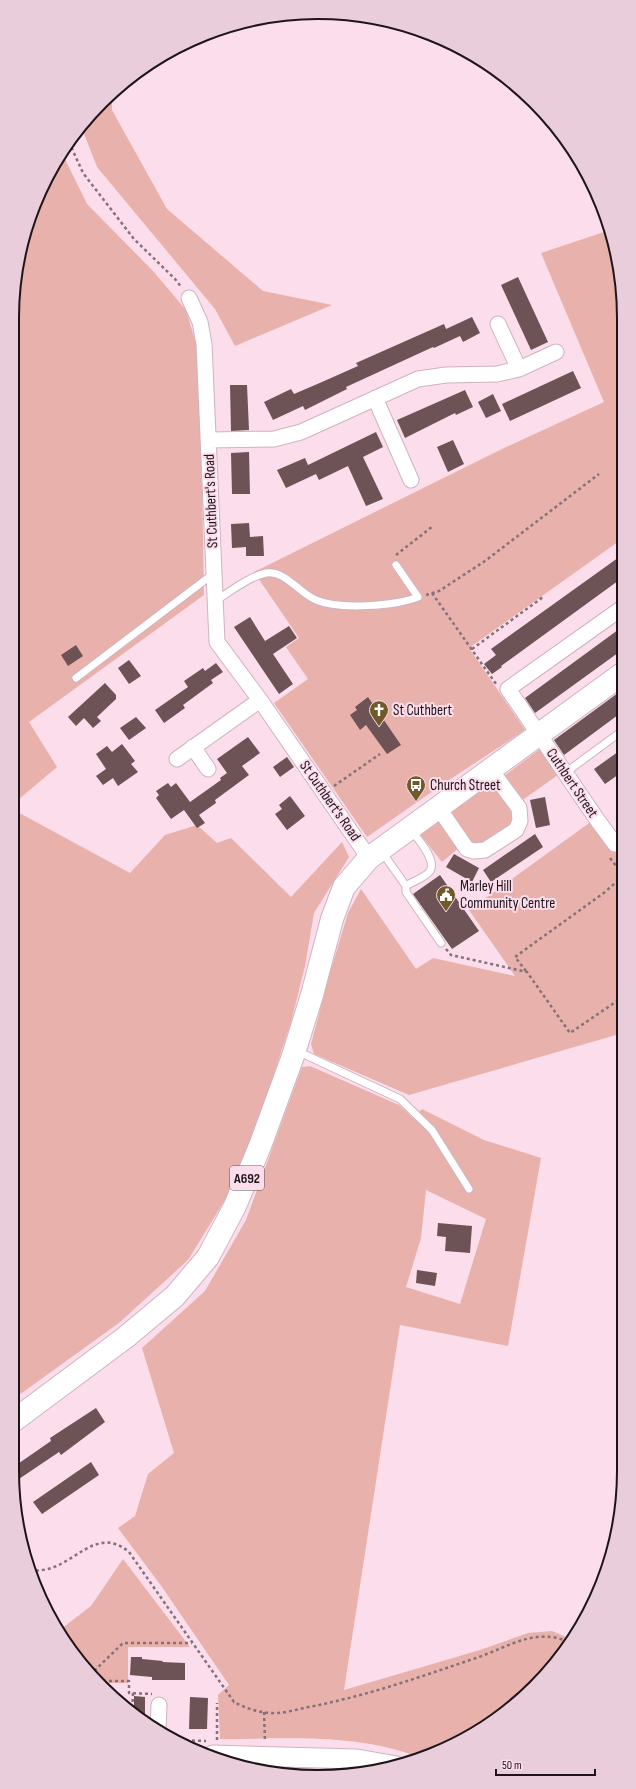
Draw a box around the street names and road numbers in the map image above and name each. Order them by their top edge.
street label: St Cuthbert's Road [200,454,222,548]
street label: Cuthbert Street [542,745,602,822]
street label: St Cuthbert's Road [295,757,365,845]
road number: A692 [230,1166,264,1190]

